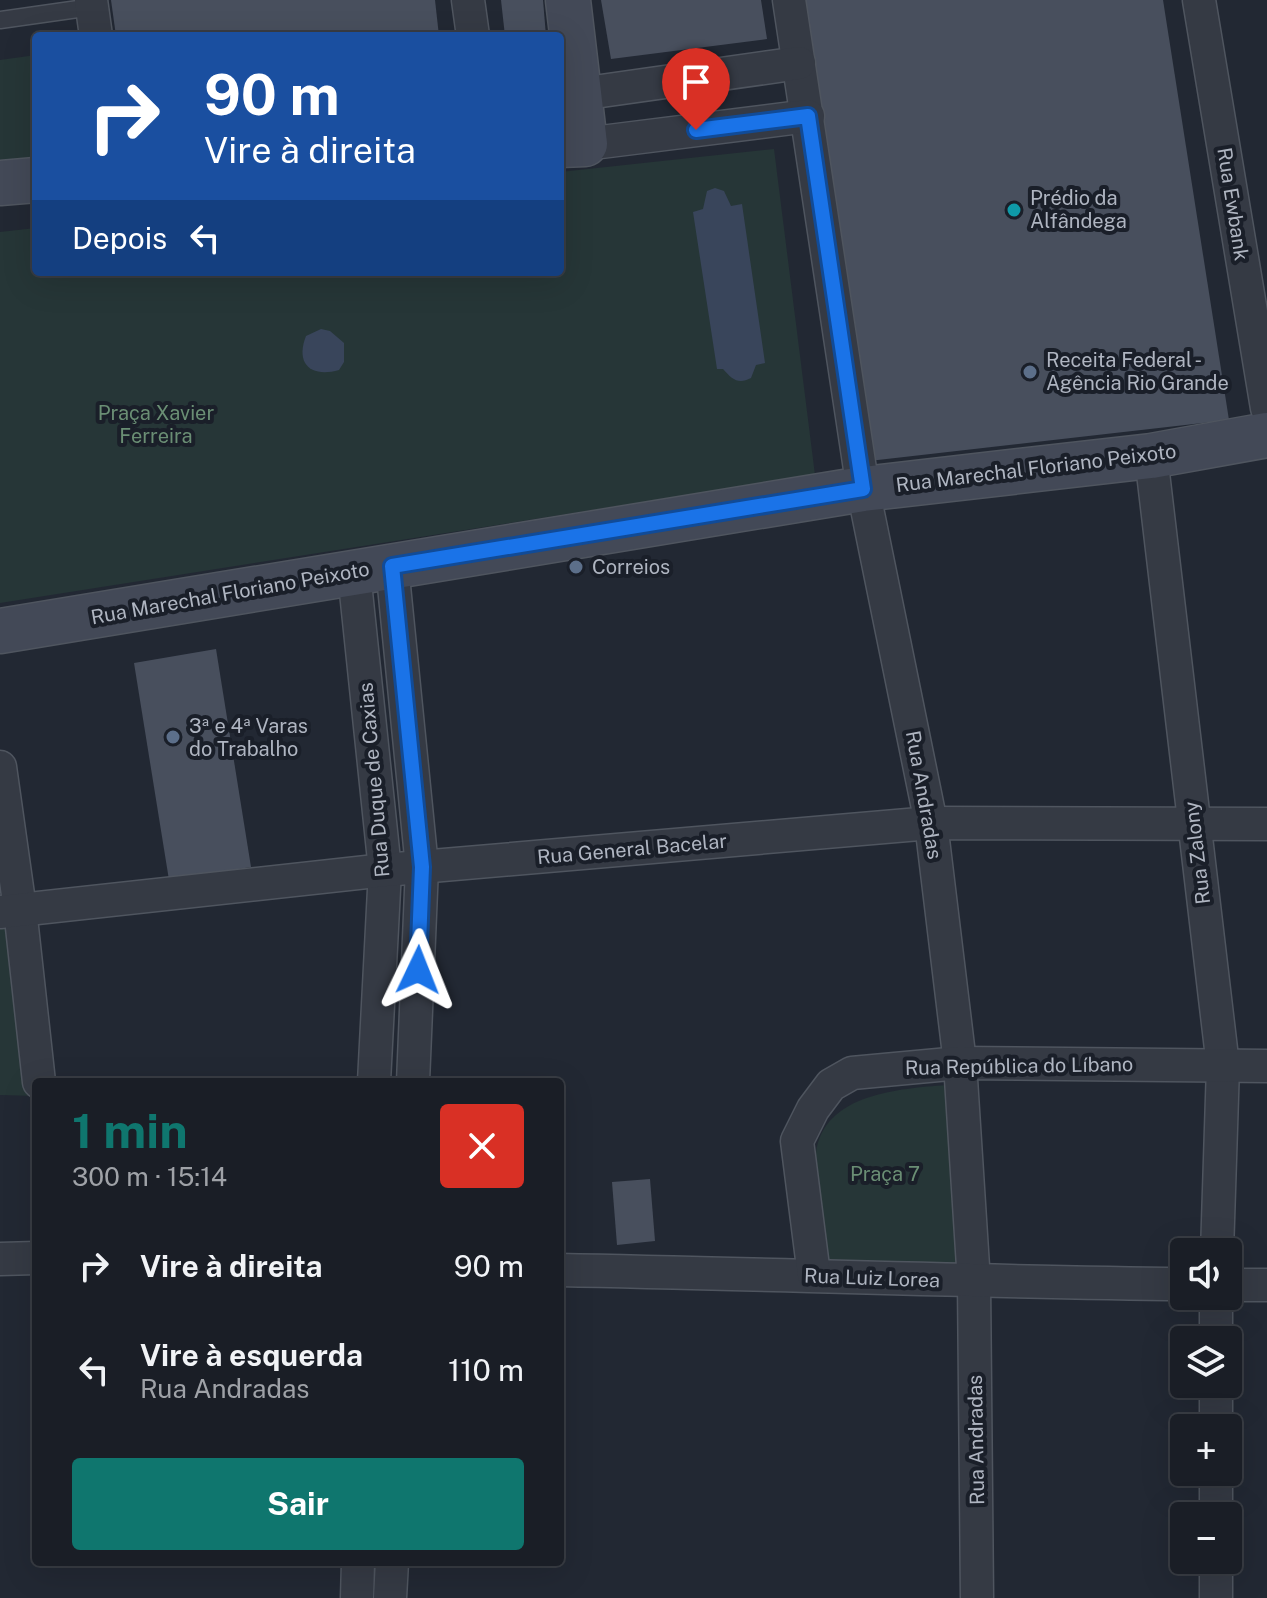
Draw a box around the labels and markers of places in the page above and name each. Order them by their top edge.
pin [662,48,730,130]
place label: Prédio da Alfândega [1030,186,1127,233]
marker: Prédio da Alfândega [1005,201,1023,219]
place label: Receita Federal - Agência Rio Grande [1046,348,1229,395]
marker: Receita Federal - Agência Rio Grande [1021,363,1039,381]
place label: Correios [592,555,670,579]
marker: Correios [567,558,585,576]
place label: 3ª e 4ª Varas do Trabalho [189,714,308,761]
marker: 3ª e 4ª Varas do Trabalho [164,728,182,746]

